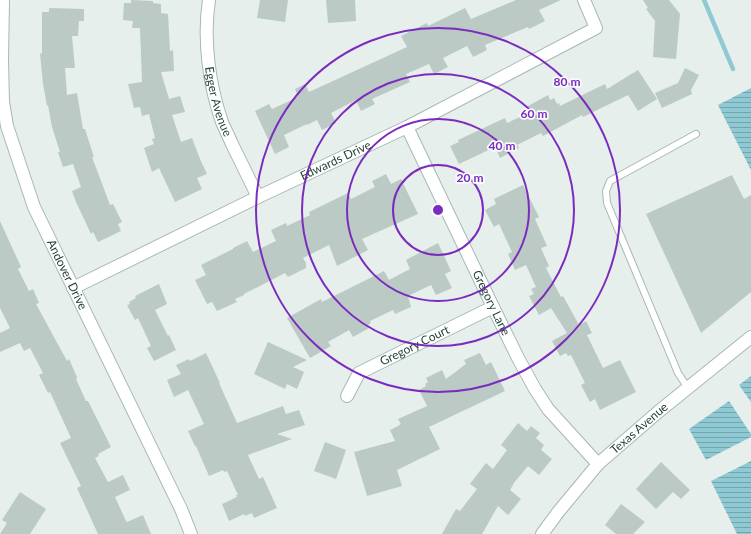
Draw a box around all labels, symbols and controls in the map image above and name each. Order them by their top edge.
street label: Egger Avenue [202,66,236,139]
text: 80 m [554,74,580,89]
text: 60 m [521,106,547,121]
street label: Edwards Drive [298,137,373,183]
text: 40 m [489,138,515,153]
text: 20 m [457,170,483,185]
centre of rings [431,203,445,217]
street label: Andover Drive [44,237,91,312]
street label: Gregory Lane [470,268,514,338]
street label: Gregory Court [377,321,452,369]
street label: Texas Avenue [607,399,671,457]

